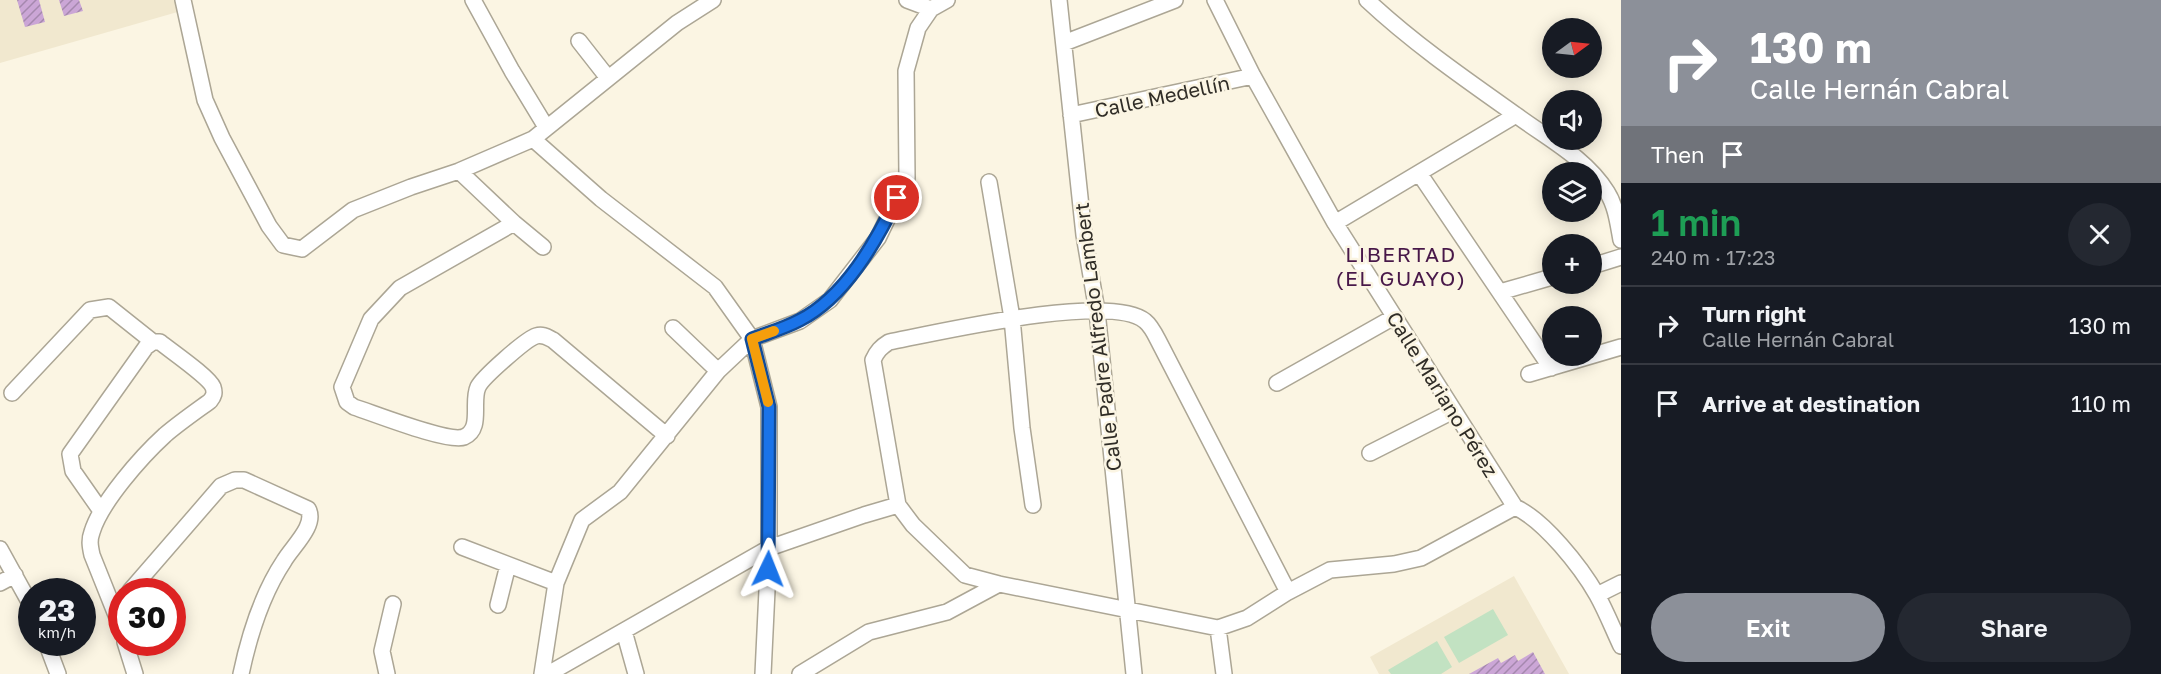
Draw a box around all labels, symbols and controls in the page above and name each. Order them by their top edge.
north arrow [1542,18,1602,78]
map controls [1542,18,1602,366]
text: 130 m [1750,22,1872,72]
icon: right [1651,24,1729,102]
street label: Calle Medellín [1092,70,1232,122]
text: Calle Hernán Cabral [1750,73,2009,105]
button: sound [1542,90,1602,150]
icon: arrive [1716,138,1749,171]
text: Then [1651,141,1704,168]
button: layers [1542,162,1602,222]
pin [871,172,922,223]
icon: arrive [880,181,913,214]
street label: Calle Padre Alfredo Lambert [1069,201,1125,473]
text: 1 min [1651,201,1741,244]
button: close [2068,203,2131,266]
button: + [1542,234,1602,294]
district label: LIBERTAD (EL GUAYO) [1336,241,1466,291]
text: 240 m · 17:23 [1651,245,1776,269]
text: Turn right [1702,300,1806,327]
button: − [1542,306,1602,366]
street label: Calle Mariano Pérez [1382,307,1504,481]
icon: right [1651,309,1684,342]
text: 130 m [2069,312,2131,339]
text: Calle Hernán Cabral [1702,327,1894,351]
icon: arrive [1651,387,1684,420]
text: Arrive at destination [1702,390,1920,417]
text: 110 m [2071,390,2131,417]
position arrow [736,537,800,601]
speed limit sign: 30 [108,578,186,656]
text: 23 [39,592,75,628]
button: Exit [1651,593,1885,662]
button: Share [1897,593,2131,662]
text: km/h [38,623,76,641]

